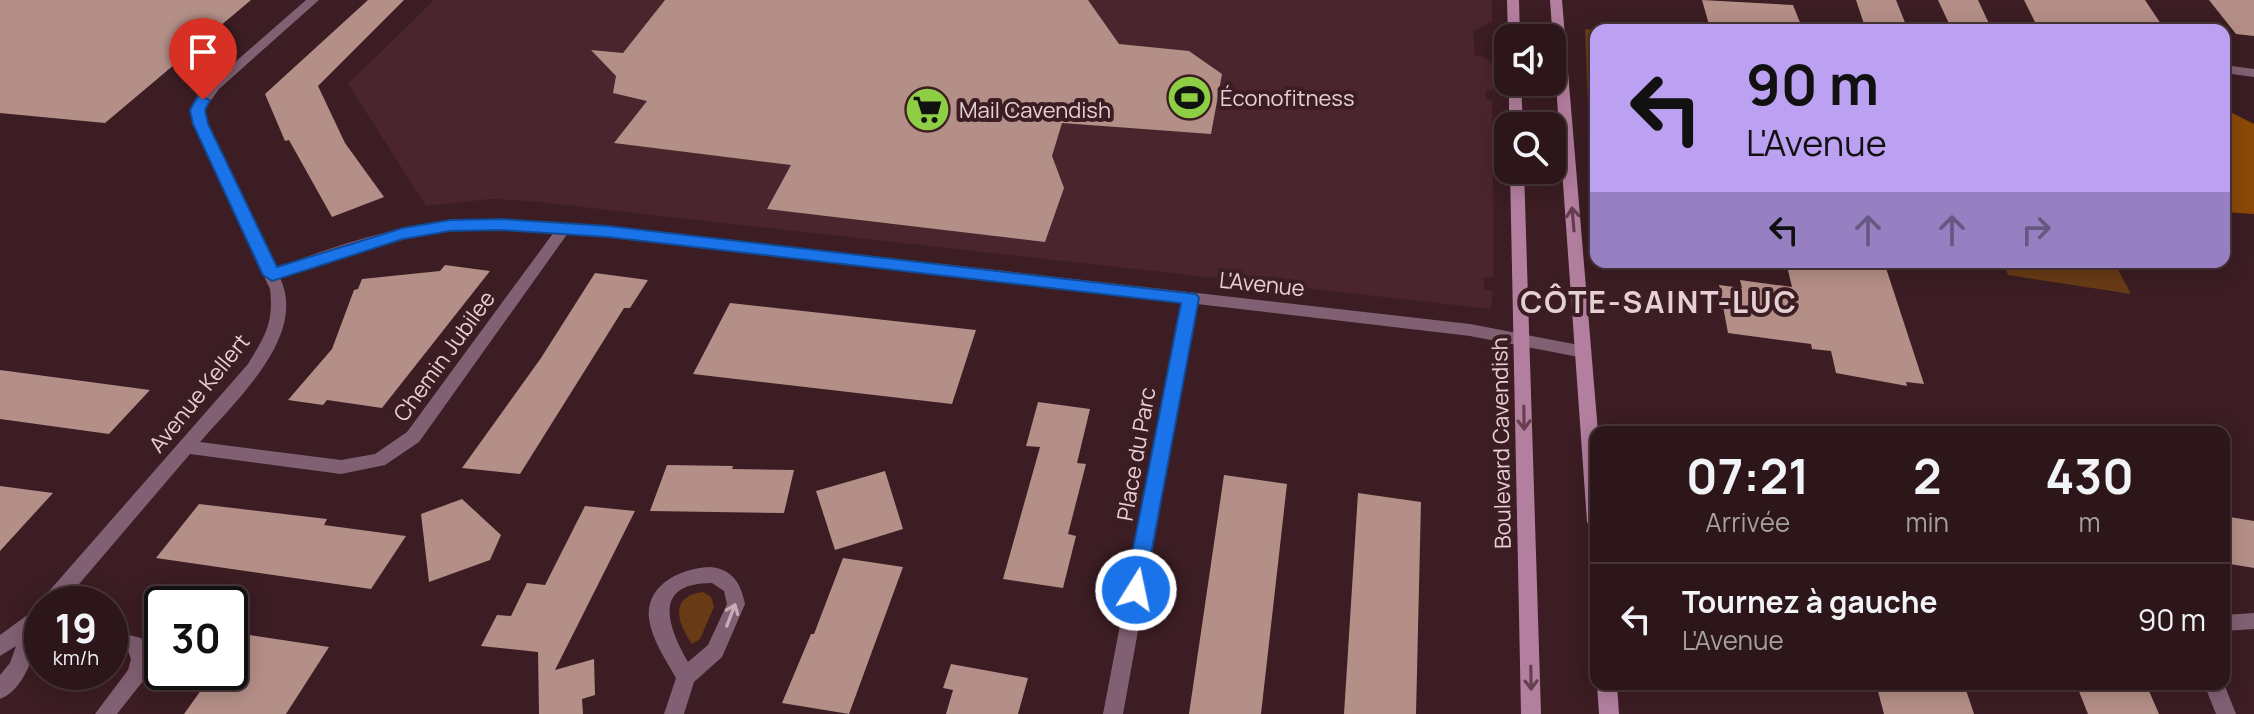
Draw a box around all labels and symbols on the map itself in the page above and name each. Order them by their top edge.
pin [169,18,237,100]
sports icon: Éconofitness [1165,74,1213,122]
place label: Éconofitness [1220,83,1354,113]
supermarket icon: Mail Cavendish [904,86,952,134]
place label: Mail Cavendish [959,95,1111,125]
one-way arrow [1565,206,1580,233]
street label: L'Avenue [1218,265,1306,303]
district label: CÔTE-SAINT-LUC [1520,281,1798,322]
street label: Chemin Jubilee [386,284,502,427]
street label: Avenue Kellert [142,327,256,459]
street label: Boulevard Cavendish [1484,337,1518,549]
street label: Place du Parc [1109,385,1163,523]
one-way arrow [1516,404,1532,431]
position arrow [1094,548,1178,632]
speed limit sign: 30 [144,586,248,690]
one-way arrow [725,603,739,628]
one-way arrow [1523,664,1538,691]

